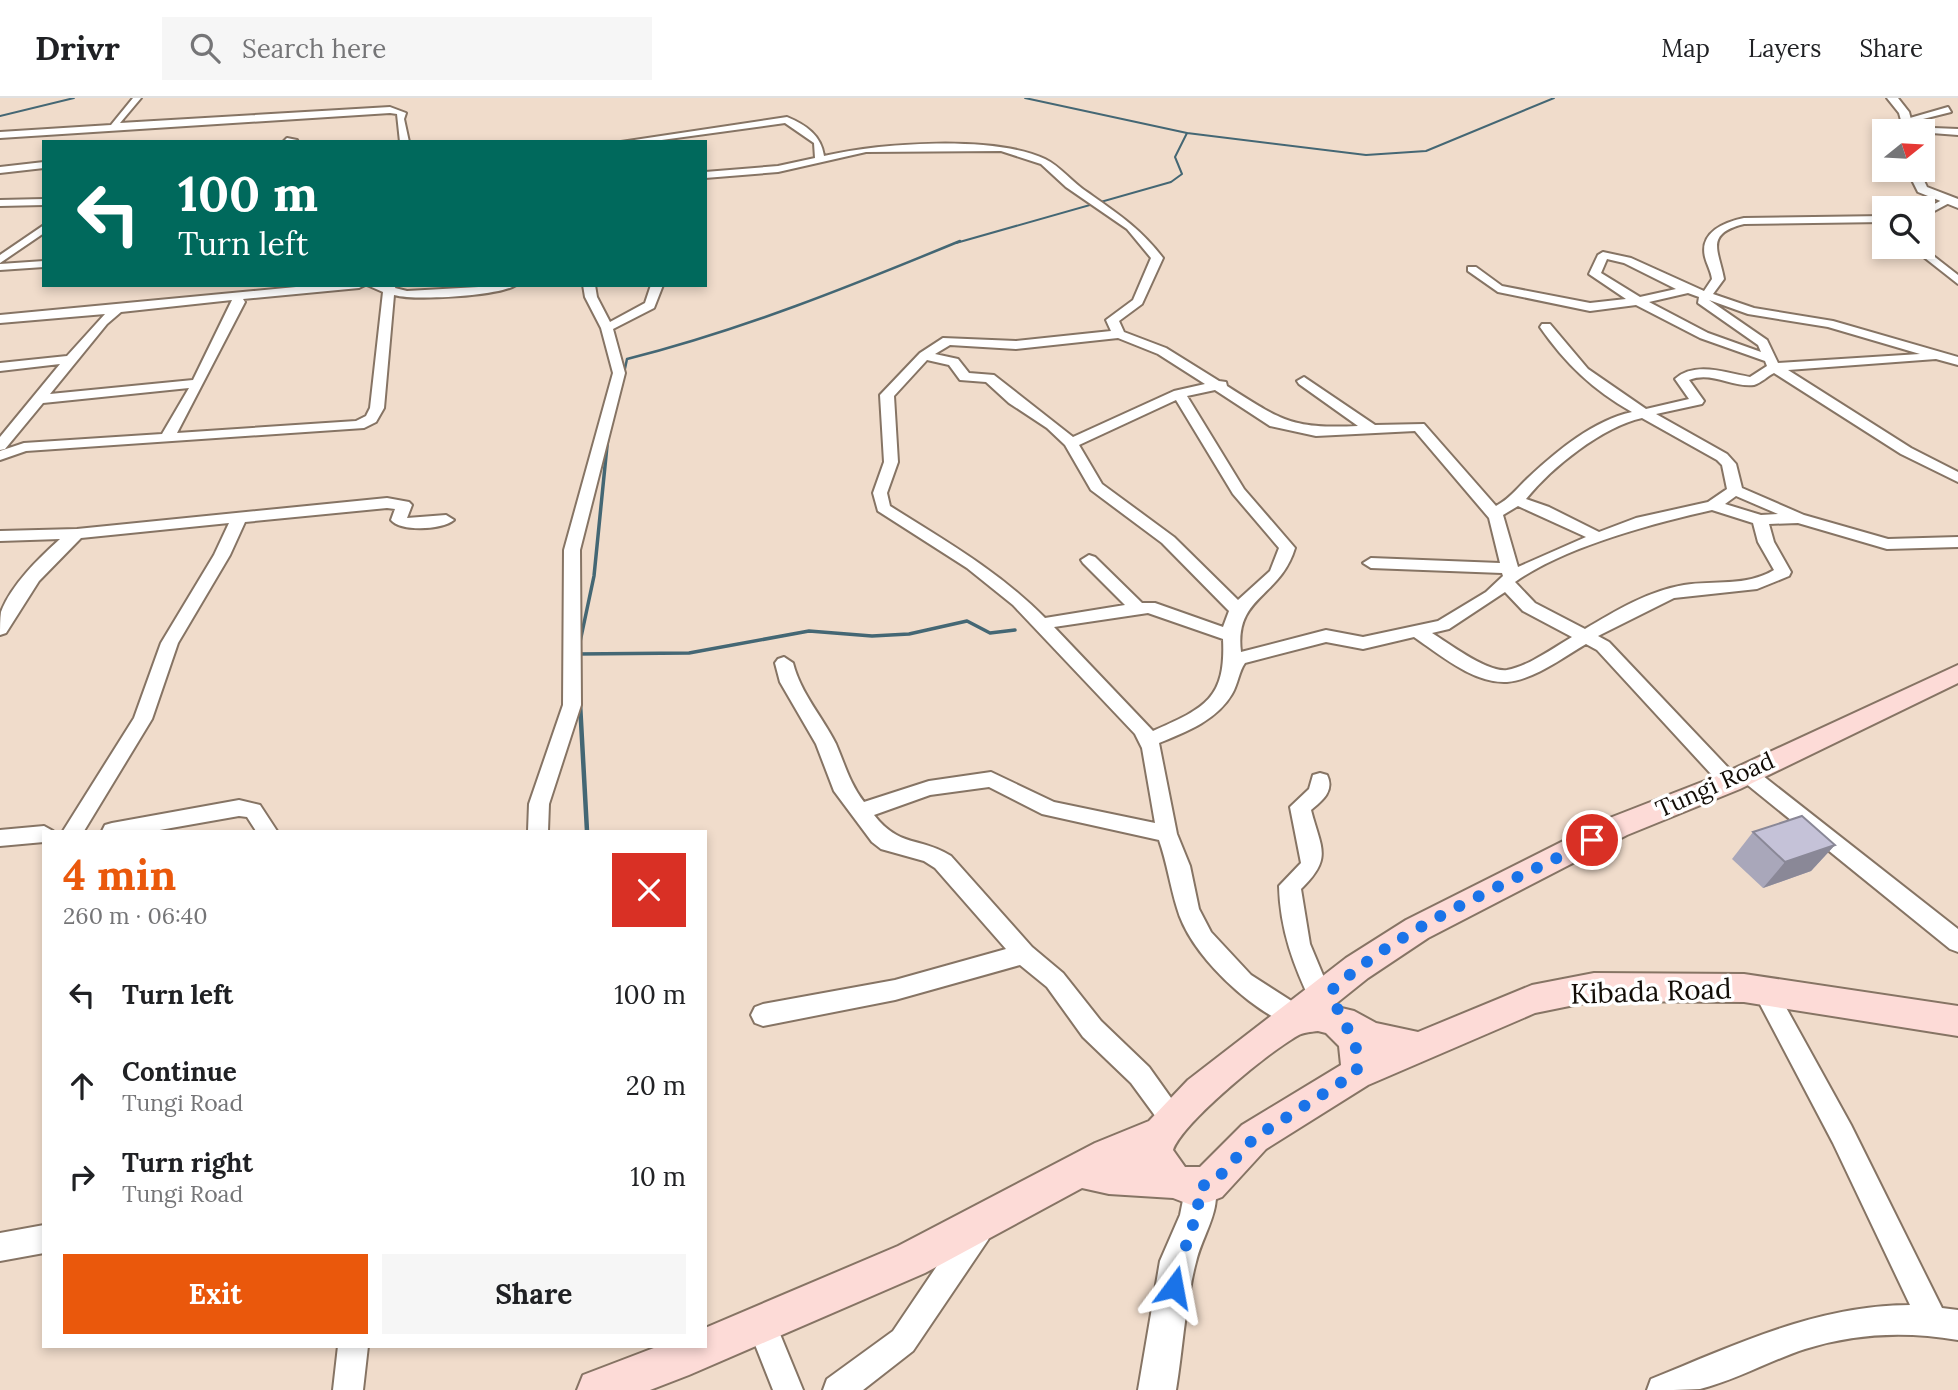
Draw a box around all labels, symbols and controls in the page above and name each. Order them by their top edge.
search box [162,17,652,80]
text: Drivr [35,27,120,69]
icon: search [186,29,224,67]
text: Search here [242,32,386,65]
text: Map [1661,33,1710,64]
text: Layers [1748,33,1821,64]
text: Share [1859,33,1923,64]
north arrow [1872,119,1936,182]
map controls [1872,119,1935,259]
text: 100 m [178,162,318,224]
icon: left [63,168,154,259]
button: search [1872,196,1935,259]
text: Turn left [178,223,308,264]
street label: Tungi Road [1651,745,1779,824]
pin [1562,810,1622,870]
icon: arrive [1573,821,1611,859]
text: 4 min [63,848,176,902]
button: close [612,853,686,927]
text: 260 m · 06:40 [63,901,207,930]
street label: Kibada Road [1570,970,1732,1012]
icon: left [63,976,101,1014]
text: Turn left [122,978,233,1011]
text: 100 m [614,978,686,1011]
text: Continue [122,1055,237,1088]
icon: ahead [63,1067,101,1105]
text: 20 m [626,1069,686,1102]
text: Tungi Road [122,1088,243,1117]
text: Turn right [122,1146,253,1179]
icon: right [63,1158,101,1196]
text: 10 m [630,1160,686,1193]
text: Tungi Road [122,1179,243,1208]
position arrow [1137,1250,1211,1324]
button: Exit [63,1254,368,1334]
button: Share [382,1254,686,1334]

